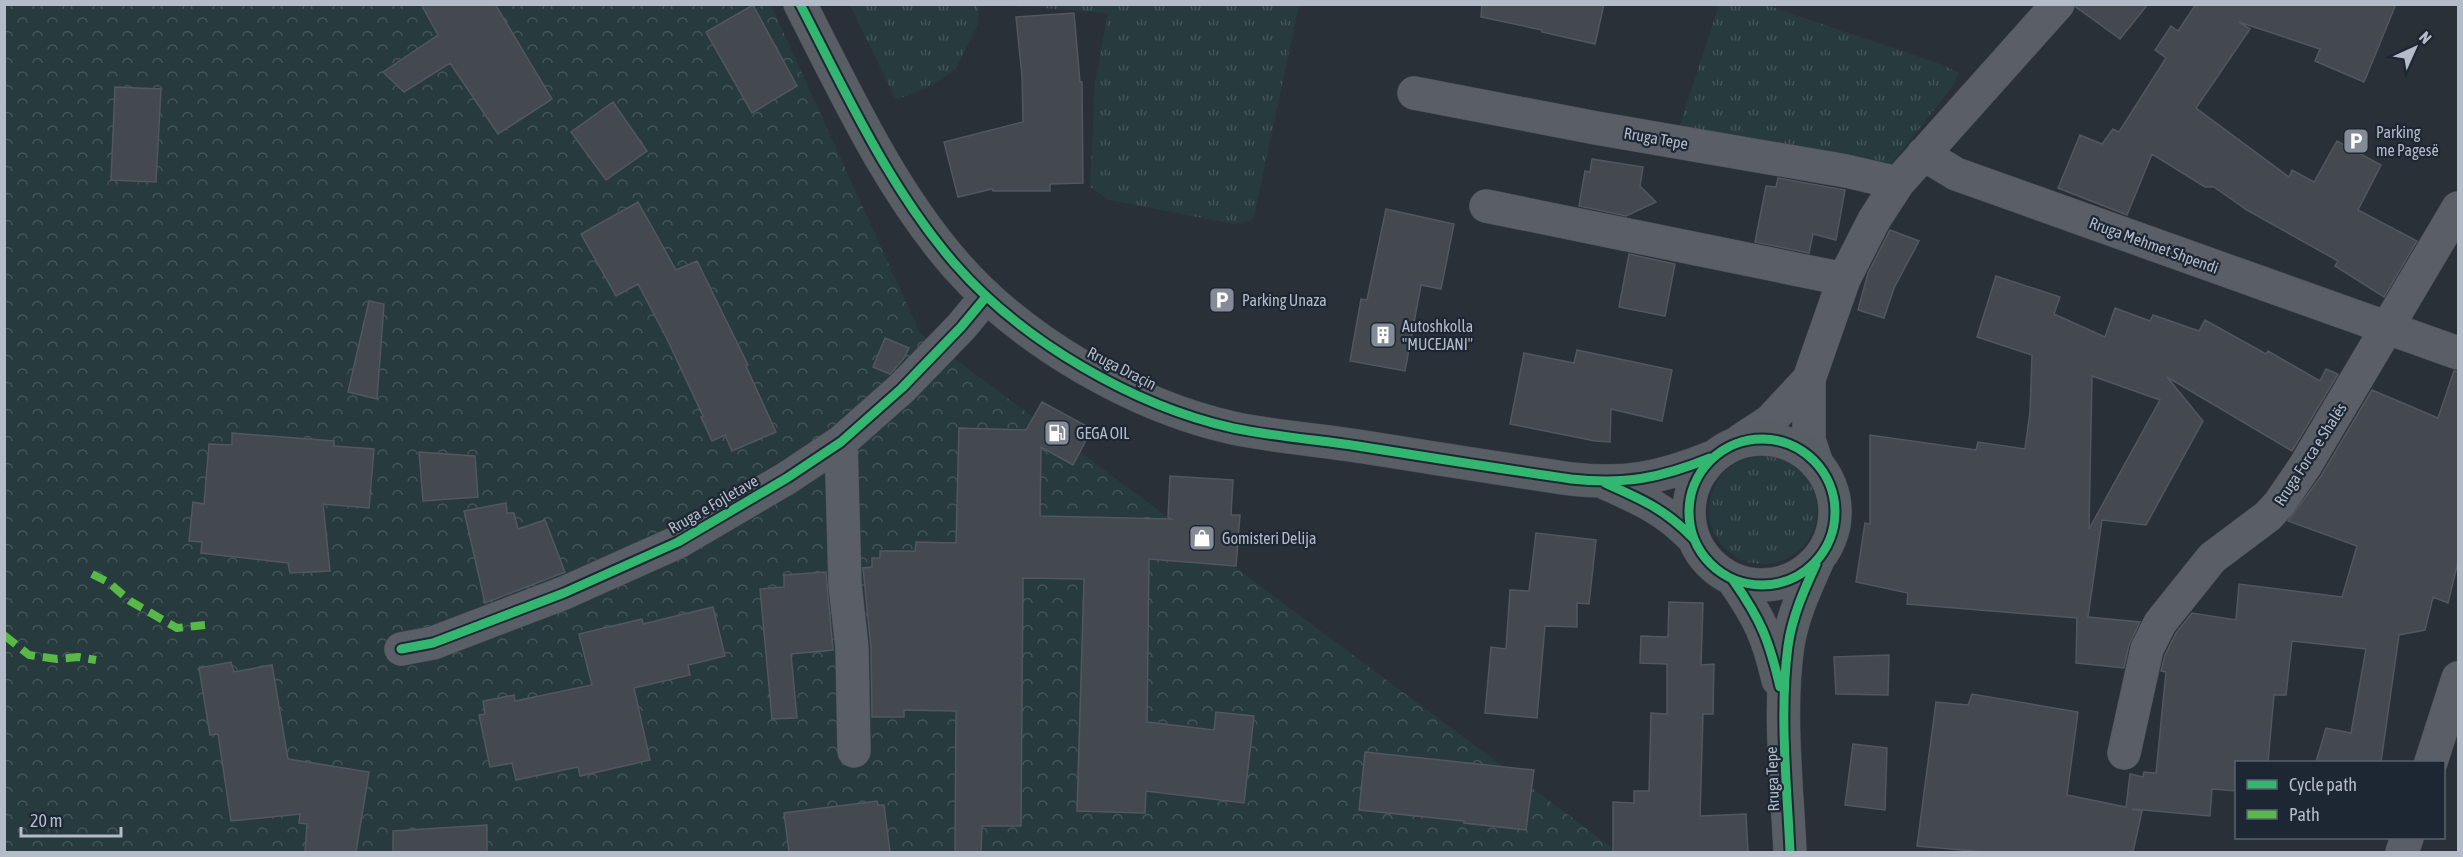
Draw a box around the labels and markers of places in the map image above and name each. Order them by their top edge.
place label: Parking me Pagesë [2376,123,2439,160]
parking icon: Parking me Pagesë [2341,126,2371,156]
parking icon: Parking Unaza [1207,285,1237,315]
place label: Parking Unaza [1242,291,1327,310]
place label: Autoshkolla "MUCEJANI" [1402,317,1473,353]
building icon: Autoshkolla "MUCEJANI" [1368,320,1398,350]
fuel station icon: GEGA OIL [1042,418,1072,448]
place label: GEGA OIL [1076,424,1130,442]
shop icon: Gomisteri Delija [1187,523,1217,553]
place label: Gomisteri Delija [1222,529,1316,548]

